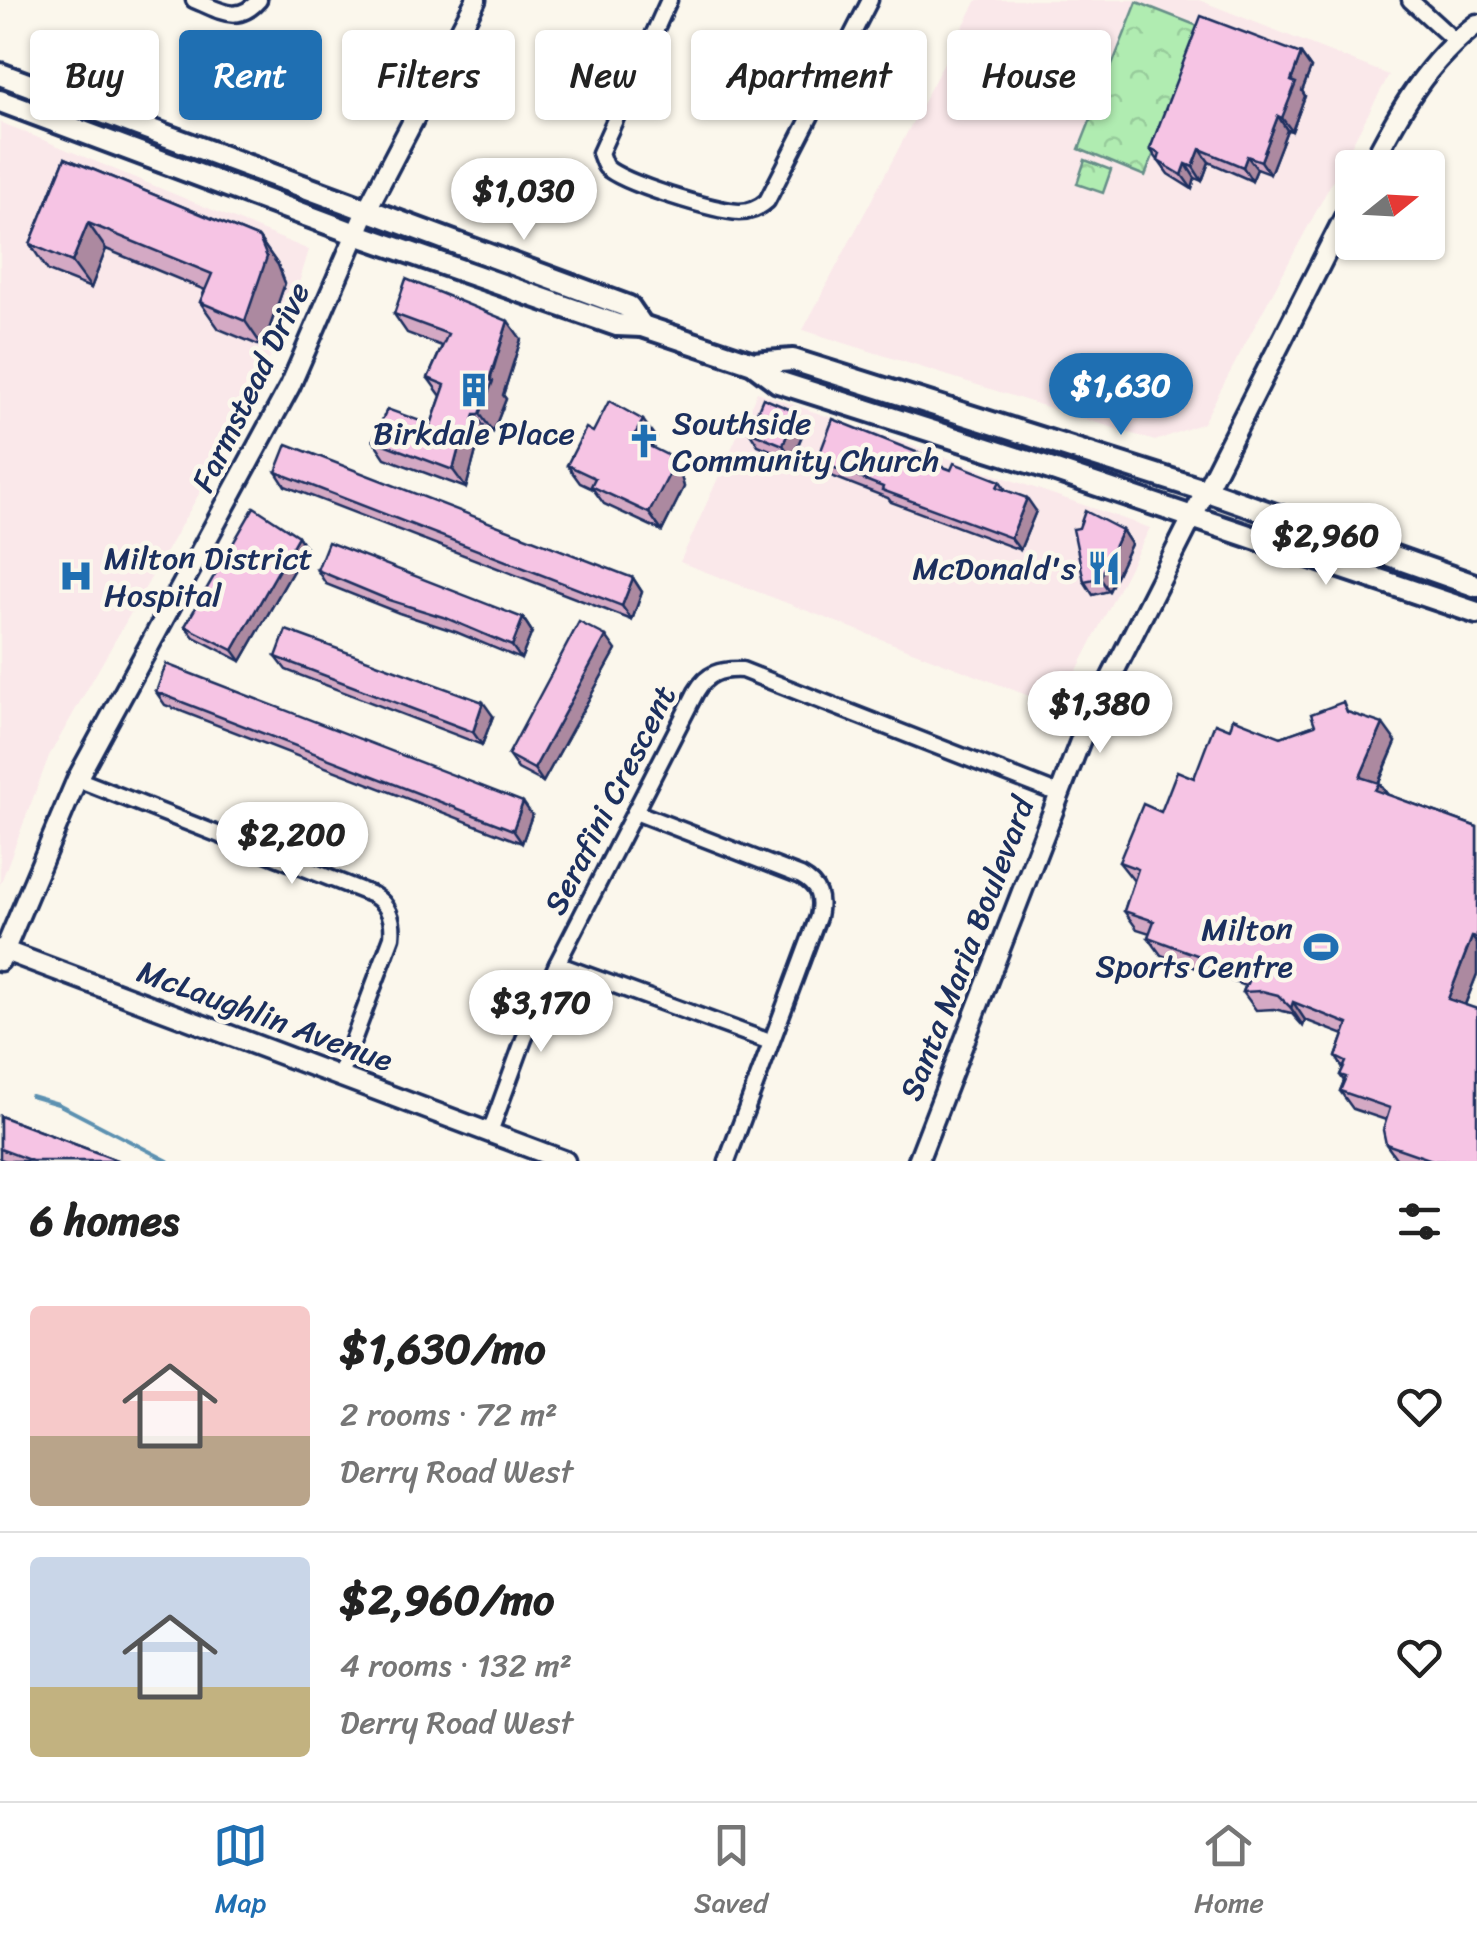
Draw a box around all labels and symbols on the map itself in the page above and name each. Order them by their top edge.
north arrow [1335,150,1445,260]
pin: $1,030 [443,158,605,243]
street label: Farmstead Drive [175,272,327,502]
pin: $1,630 [1040,353,1202,438]
building icon: Birkdale Place [455,371,493,409]
place label: Southside Community Church [672,395,939,489]
place label: Birkdale Place [373,405,575,462]
church icon: Southside Community Church [625,422,663,460]
pin: $2,960 [1245,503,1407,588]
place label: Milton District Hospital [104,530,313,624]
place label: McDonald's [913,540,1076,597]
restaurant icon: McDonald's [1085,549,1123,587]
hospital icon: Milton District Hospital [57,557,95,595]
pin: $1,380 [1019,671,1181,756]
street label: Serafini Crescent [527,675,693,925]
street label: Santa Maria Boulevard [883,787,1052,1109]
pin: $2,200 [211,802,373,887]
place label: Milton Sports Centre [1096,901,1293,995]
sports icon: Milton Sports Centre [1302,928,1340,966]
street label: McLaughlin Avenue [129,943,401,1089]
pin: $3,170 [460,970,622,1055]

